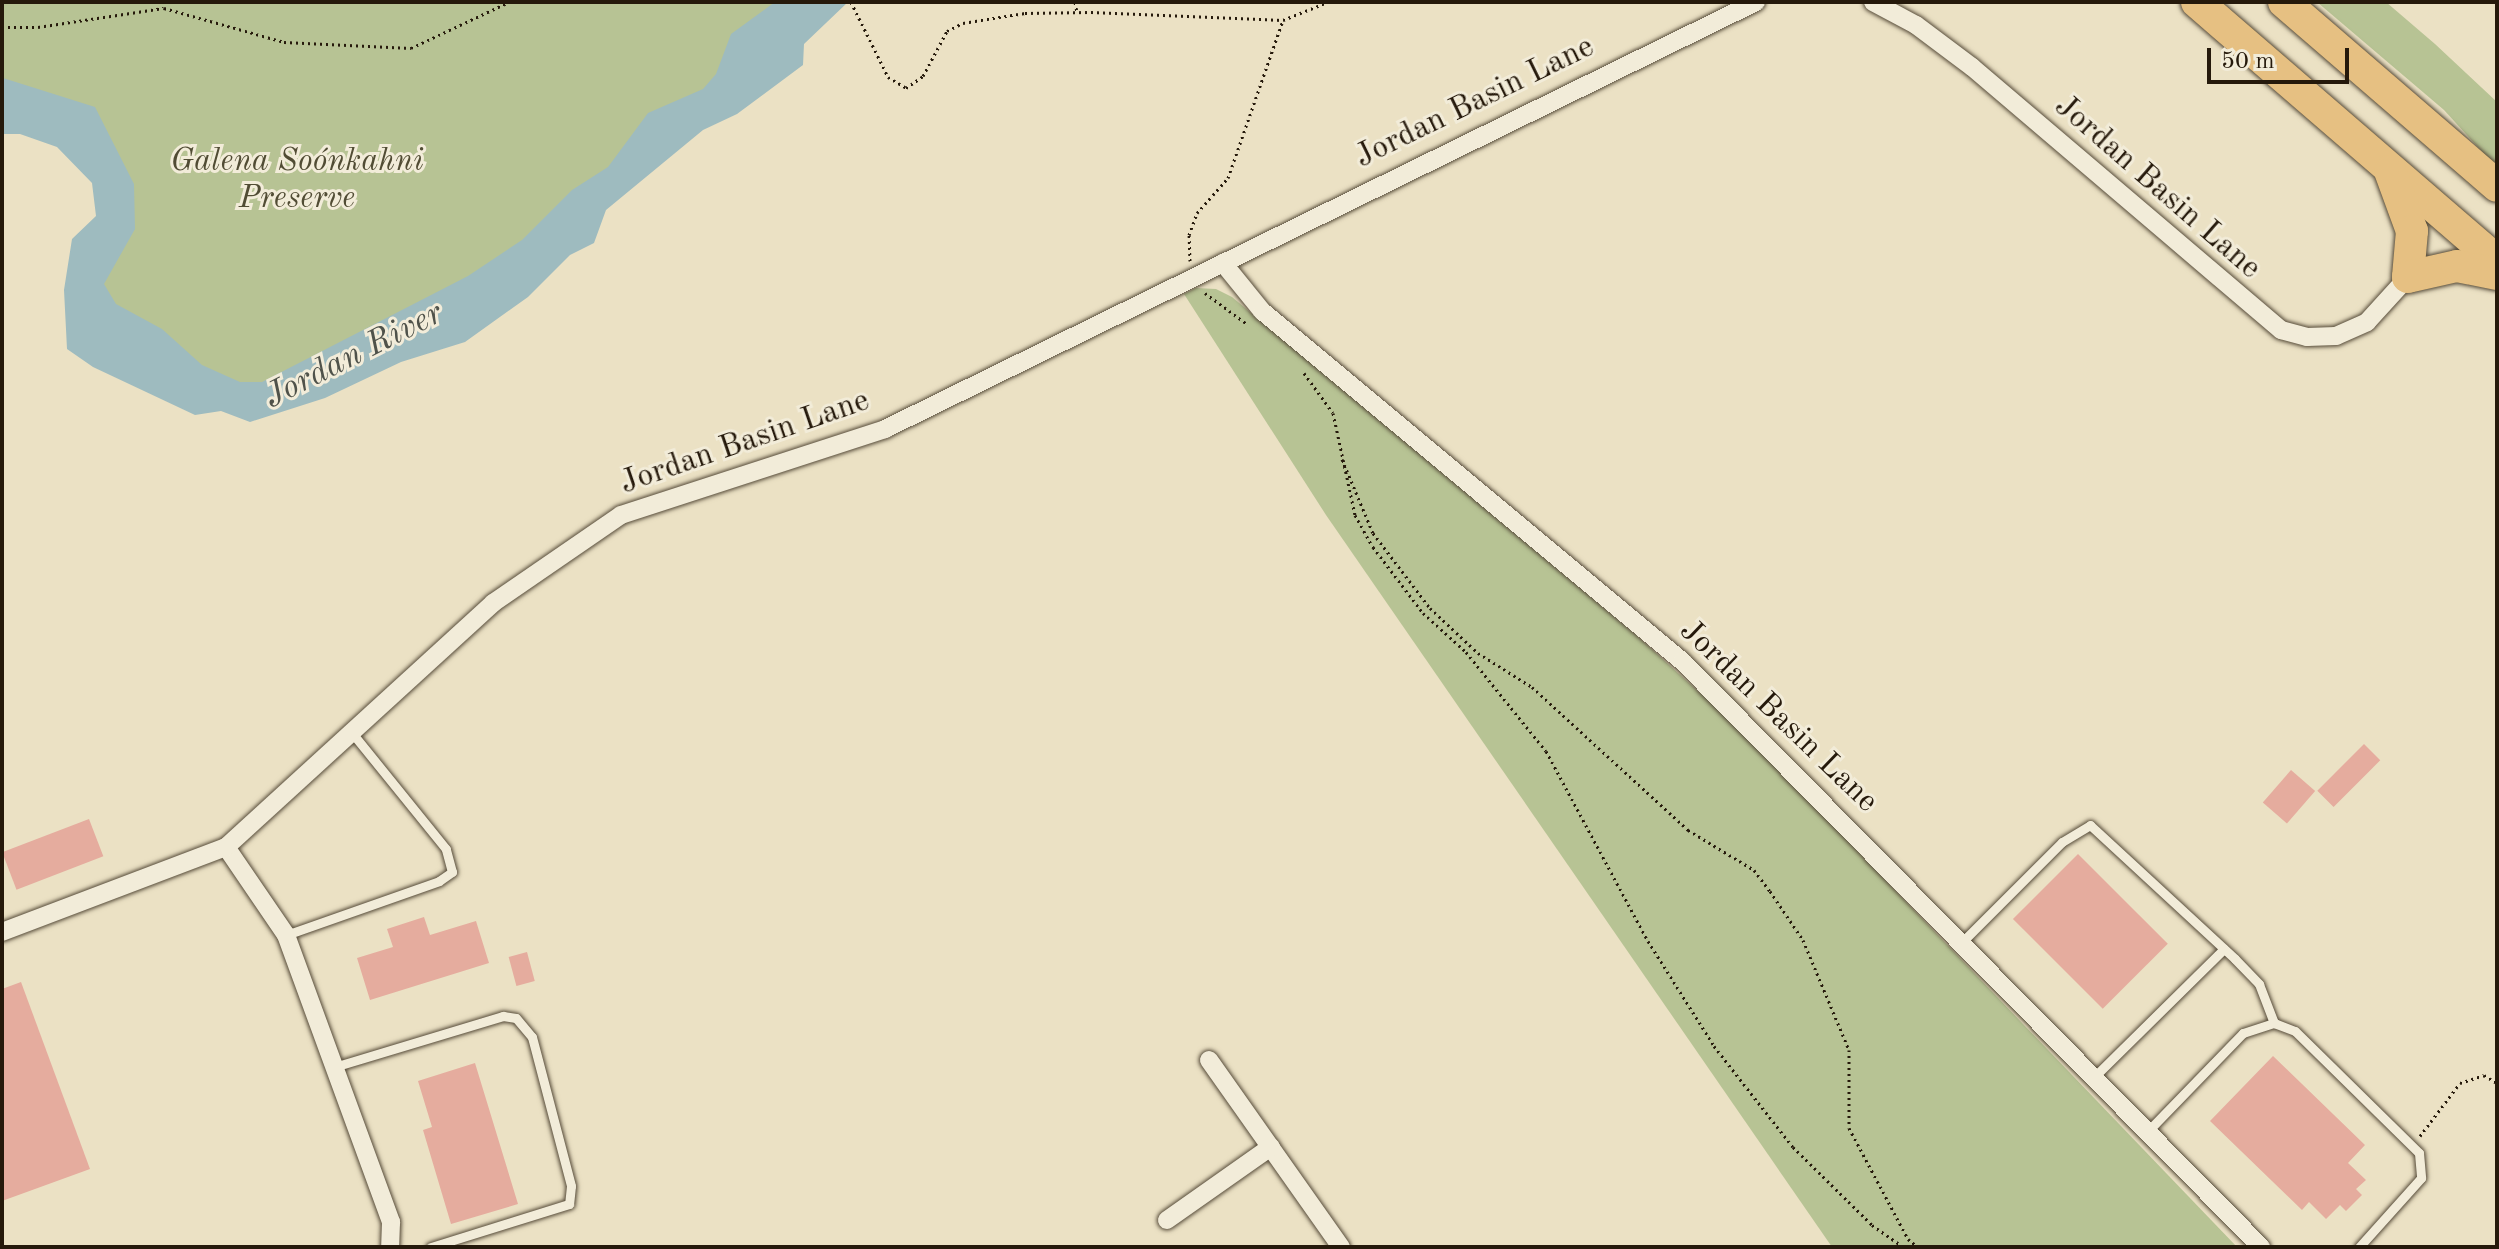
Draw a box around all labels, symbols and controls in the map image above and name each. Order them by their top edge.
street label: Jordan Basin Lane [1349,29,1601,177]
scale bar [2211,32,2353,82]
text: 50 m [2221,50,2275,74]
street label: Jordan Basin Lane [2046,88,2268,288]
park label: Galena Soónkahni Preserve [170,144,424,219]
water label: Jordan River [258,294,450,418]
street label: Jordan Basin Lane [615,382,875,504]
street label: Jordan Basin Lane [1671,613,1885,821]

